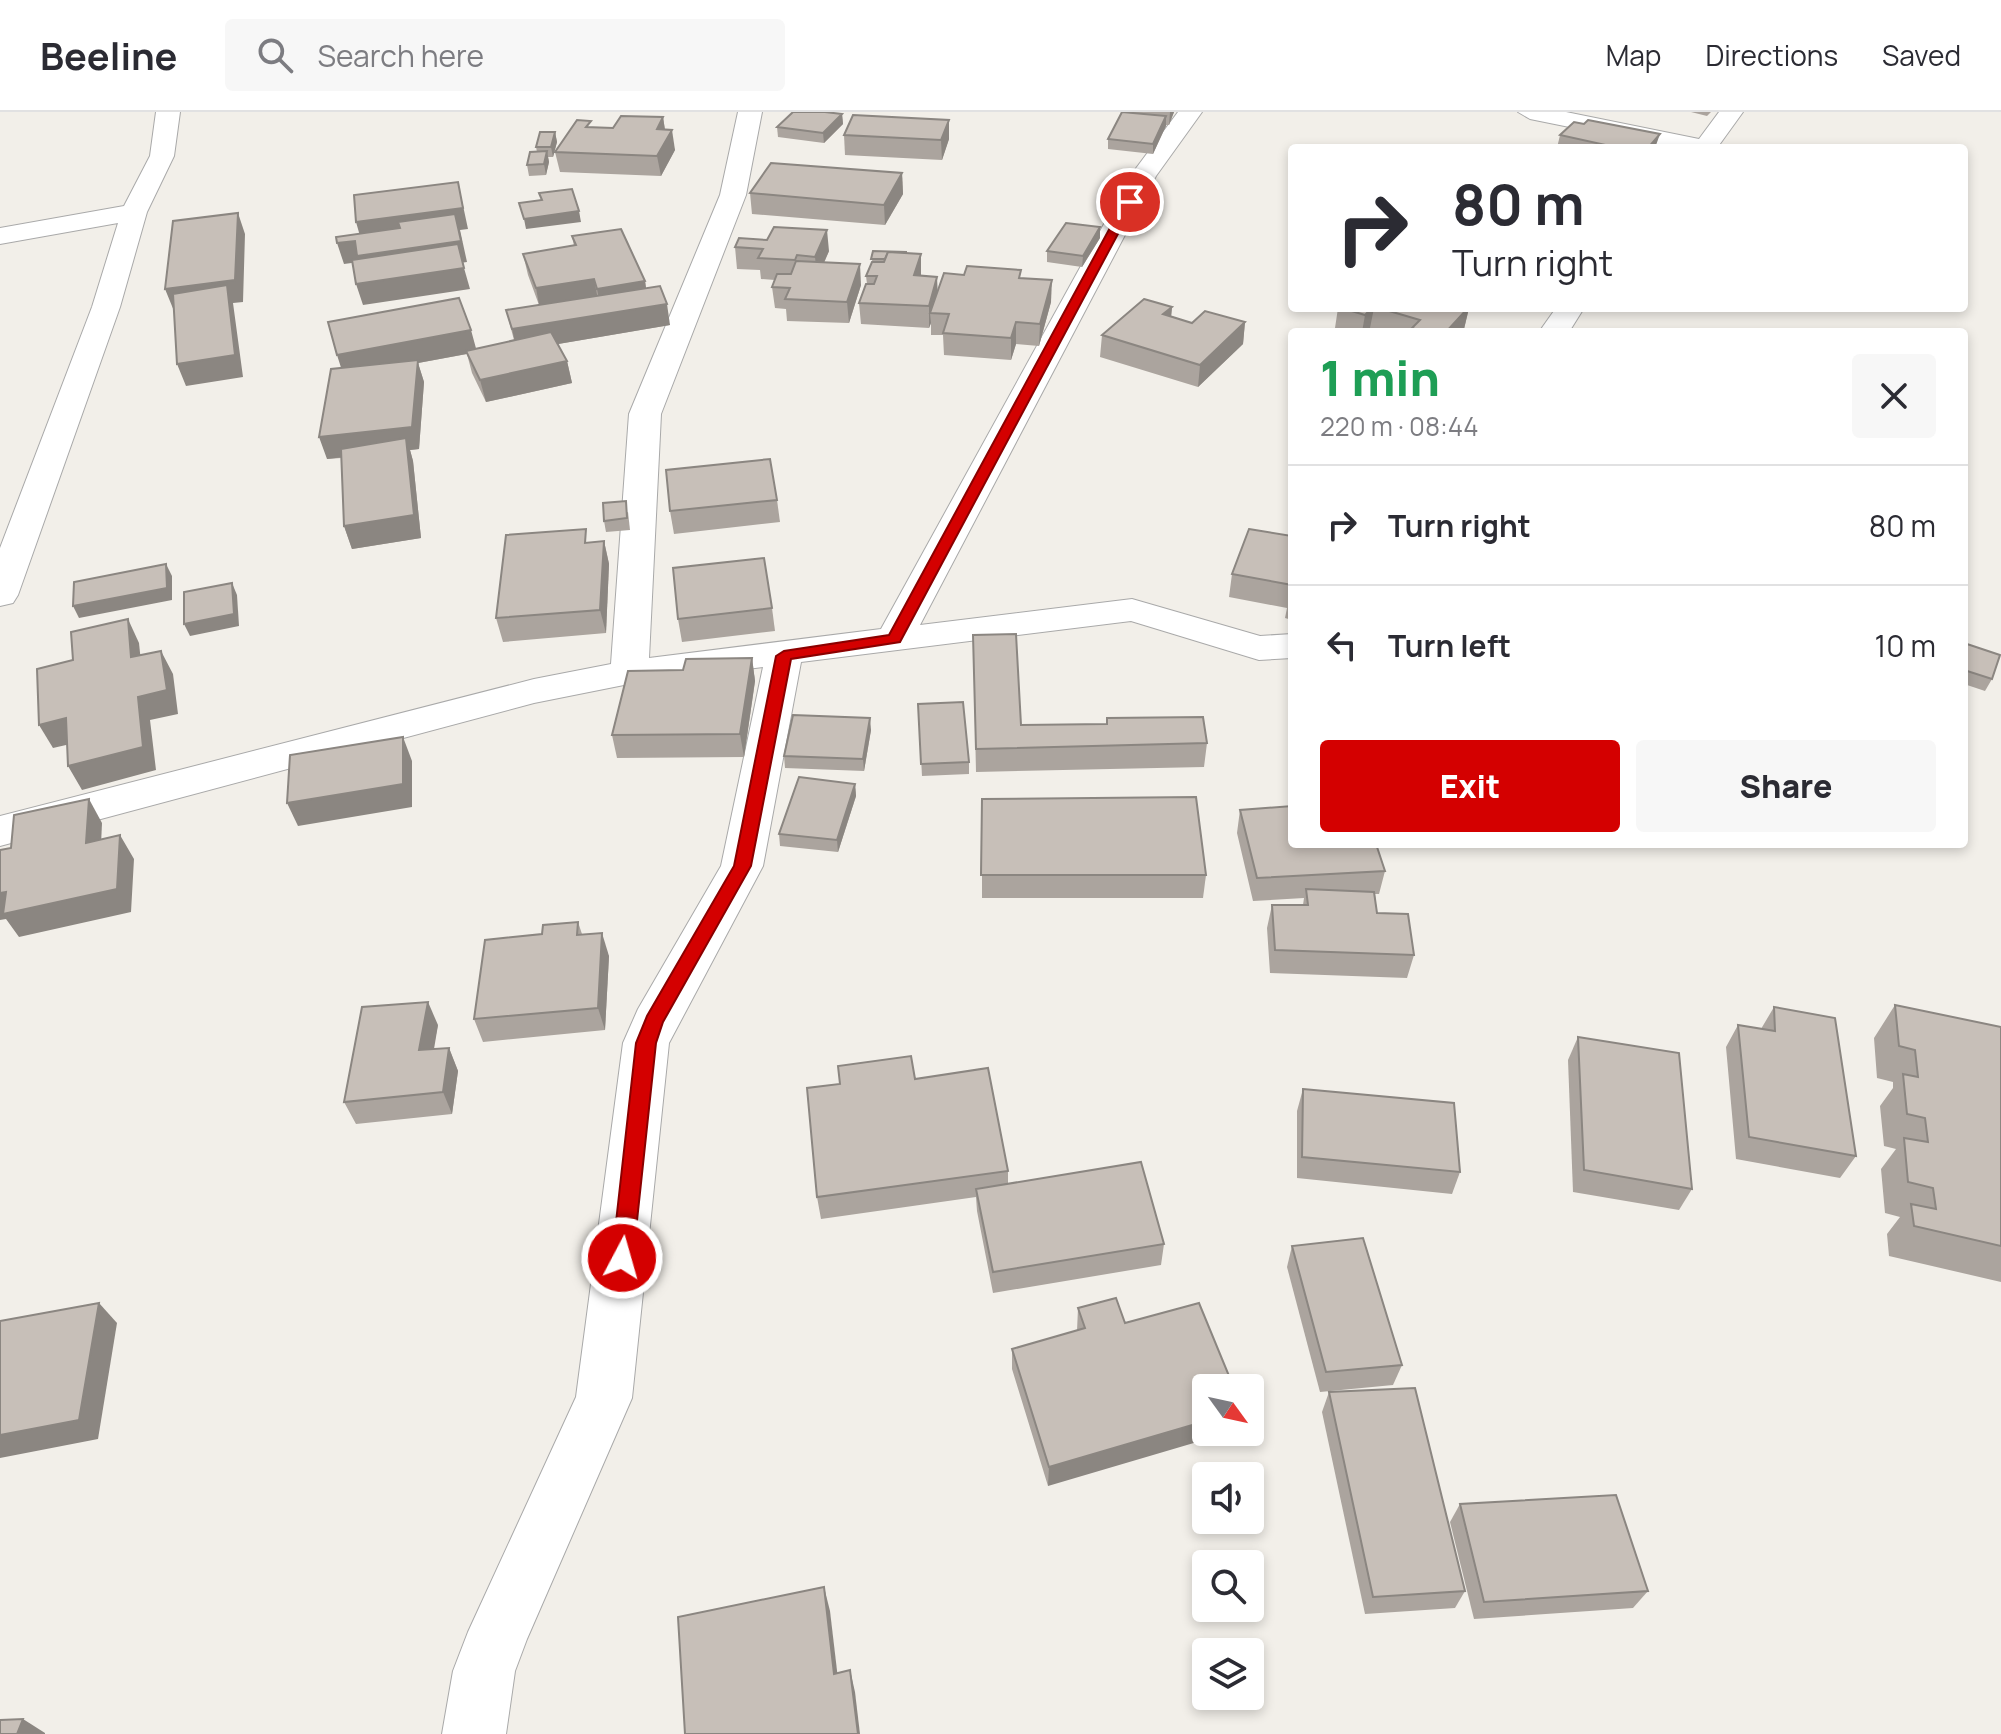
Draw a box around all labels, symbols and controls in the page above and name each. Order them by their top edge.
search box [225,19,785,91]
text: Beeline [40,29,177,81]
icon: search [253,33,297,77]
text: Search here [317,35,484,76]
text: Map [1606,36,1661,74]
text: Directions [1705,36,1838,74]
text: Saved [1882,36,1961,74]
text: 80 m [1452,165,1585,242]
pin [1096,168,1164,236]
icon: right [1320,176,1424,280]
icon: arrive [1108,180,1152,224]
text: Turn right [1452,238,1613,287]
text: 1 min [1320,345,1440,410]
button: close [1852,354,1936,438]
text: 220 m · 08:44 [1320,408,1479,444]
icon: right [1320,503,1364,547]
text: Turn right [1388,505,1531,546]
text: 80 m [1869,505,1936,546]
icon: left [1320,623,1364,667]
text: Turn left [1388,625,1511,666]
text: 10 m [1875,625,1936,666]
button: Exit [1320,740,1620,832]
button: Share [1636,740,1936,832]
position arrow [580,1216,664,1300]
north arrow [1192,1374,1264,1446]
map controls [1192,1374,1264,1710]
button: sound [1192,1462,1264,1534]
button: search [1192,1550,1264,1622]
button: layers [1192,1638,1264,1710]

